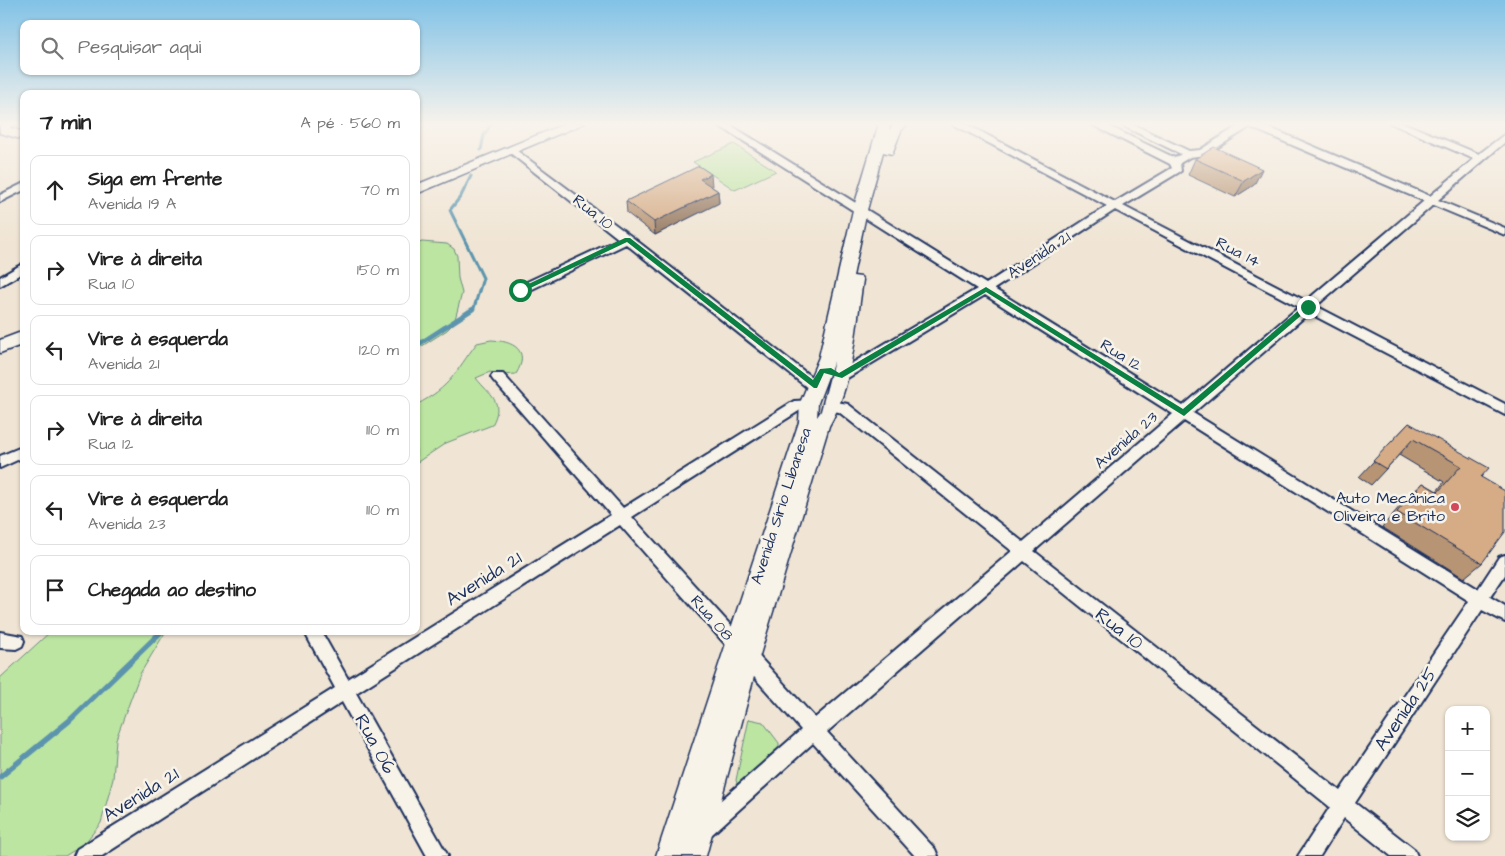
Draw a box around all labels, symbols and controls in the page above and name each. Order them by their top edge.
search box [20,20,420,75]
icon: search [38,34,66,62]
text: Pesquisar aqui [78,34,201,61]
text: 7 min [40,108,91,137]
text: A pé · 560 m [300,112,400,134]
text: Siga em frente [88,166,222,193]
icon: ahead [41,176,69,204]
text: 70 m [360,179,399,201]
street label: Rua 10 [568,189,618,235]
text: Avenida 19 A [88,193,176,215]
street label: Avenida 21 [1003,226,1075,284]
street label: Rua 14 [1212,232,1264,273]
text: Vire à direita [88,246,202,273]
icon: right [41,256,69,284]
text: 150 m [357,259,399,281]
text: Rua 10 [88,273,134,295]
route start [509,279,532,302]
route end [1297,296,1320,319]
text: Vire à esquerda [88,326,228,353]
street label: Rua 12 [1096,334,1146,376]
icon: left [41,336,69,364]
text: 120 m [359,339,399,361]
text: Avenida 21 [88,353,160,375]
text: Vire à direita [88,406,202,433]
street label: Avenida 23 [1089,406,1163,474]
icon: right [41,416,69,444]
text: 110 m [366,419,399,441]
street label: Avenida Sírio Libanesa [745,425,817,587]
text: Rua 12 [88,433,133,455]
text: Vire à esquerda [88,486,228,513]
place label: Auto Mecânica Oliveira e Brito [1333,487,1445,527]
icon: left [41,496,69,524]
text: 110 m [366,499,399,521]
marker: Auto Mecânica Oliveira e Brito [1449,501,1461,513]
text: Avenida 23 [88,513,166,535]
street label: Avenida 21 [441,545,528,613]
icon: arrive [41,576,69,604]
text: Chegada ao destino [88,577,256,604]
street label: Rua 08 [686,590,738,646]
street label: Rua 10 [1089,601,1149,657]
street label: Avenida 25 [1368,661,1444,756]
map controls [1445,706,1490,841]
button: + [1445,706,1490,751]
street label: Rua 06 [348,709,402,779]
button: − [1445,751,1490,796]
street label: Avenida 21 [98,761,185,829]
button: layers [1445,796,1490,841]

